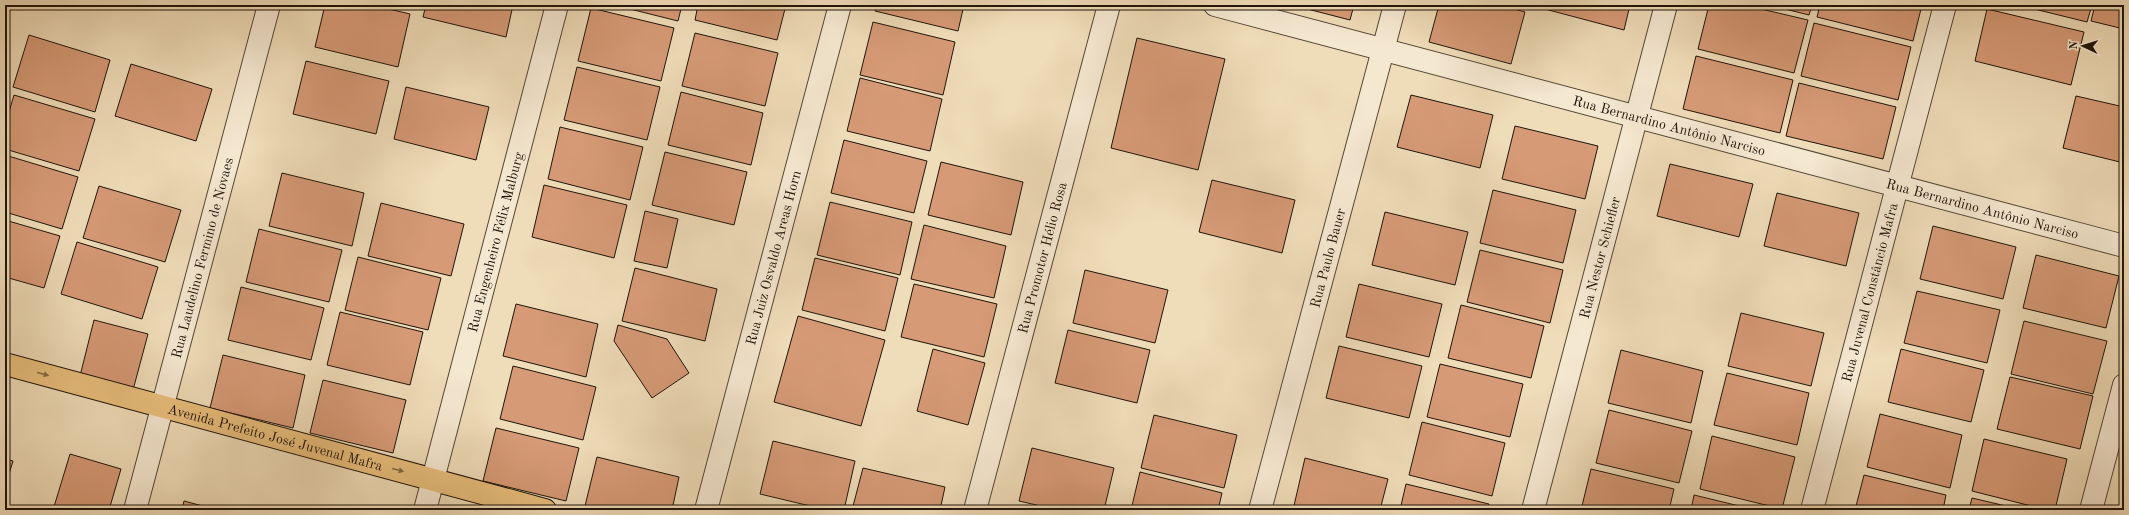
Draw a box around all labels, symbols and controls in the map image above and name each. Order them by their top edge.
north arrow [2063,26,2103,66]
text: N [2069,40,2080,50]
street label: Rua Bernardino Antônio Narciso [1571,94,1767,159]
street label: Rua Engenheiro Félix Malburg [466,150,526,334]
street label: Rua Laudelino Fermino de Novaes [170,156,236,360]
street label: Rua Juiz Osvaldo Areas Horn [744,169,804,347]
street label: Rua Bernardino Antônio Narciso [1884,177,2080,242]
street label: Rua Promotor Hélio Rosa [1016,181,1070,335]
street label: Rua Nestor Schiefler [1578,195,1623,320]
street label: Rua Juvenal Constâncio Mafra [1840,201,1901,384]
street label: Rua Paulo Bauer [1308,206,1348,309]
one-way arrow [37,371,49,377]
street label: Avenida Prefeito José Juvenal Mafra [166,402,384,474]
one-way arrow [392,467,404,473]

